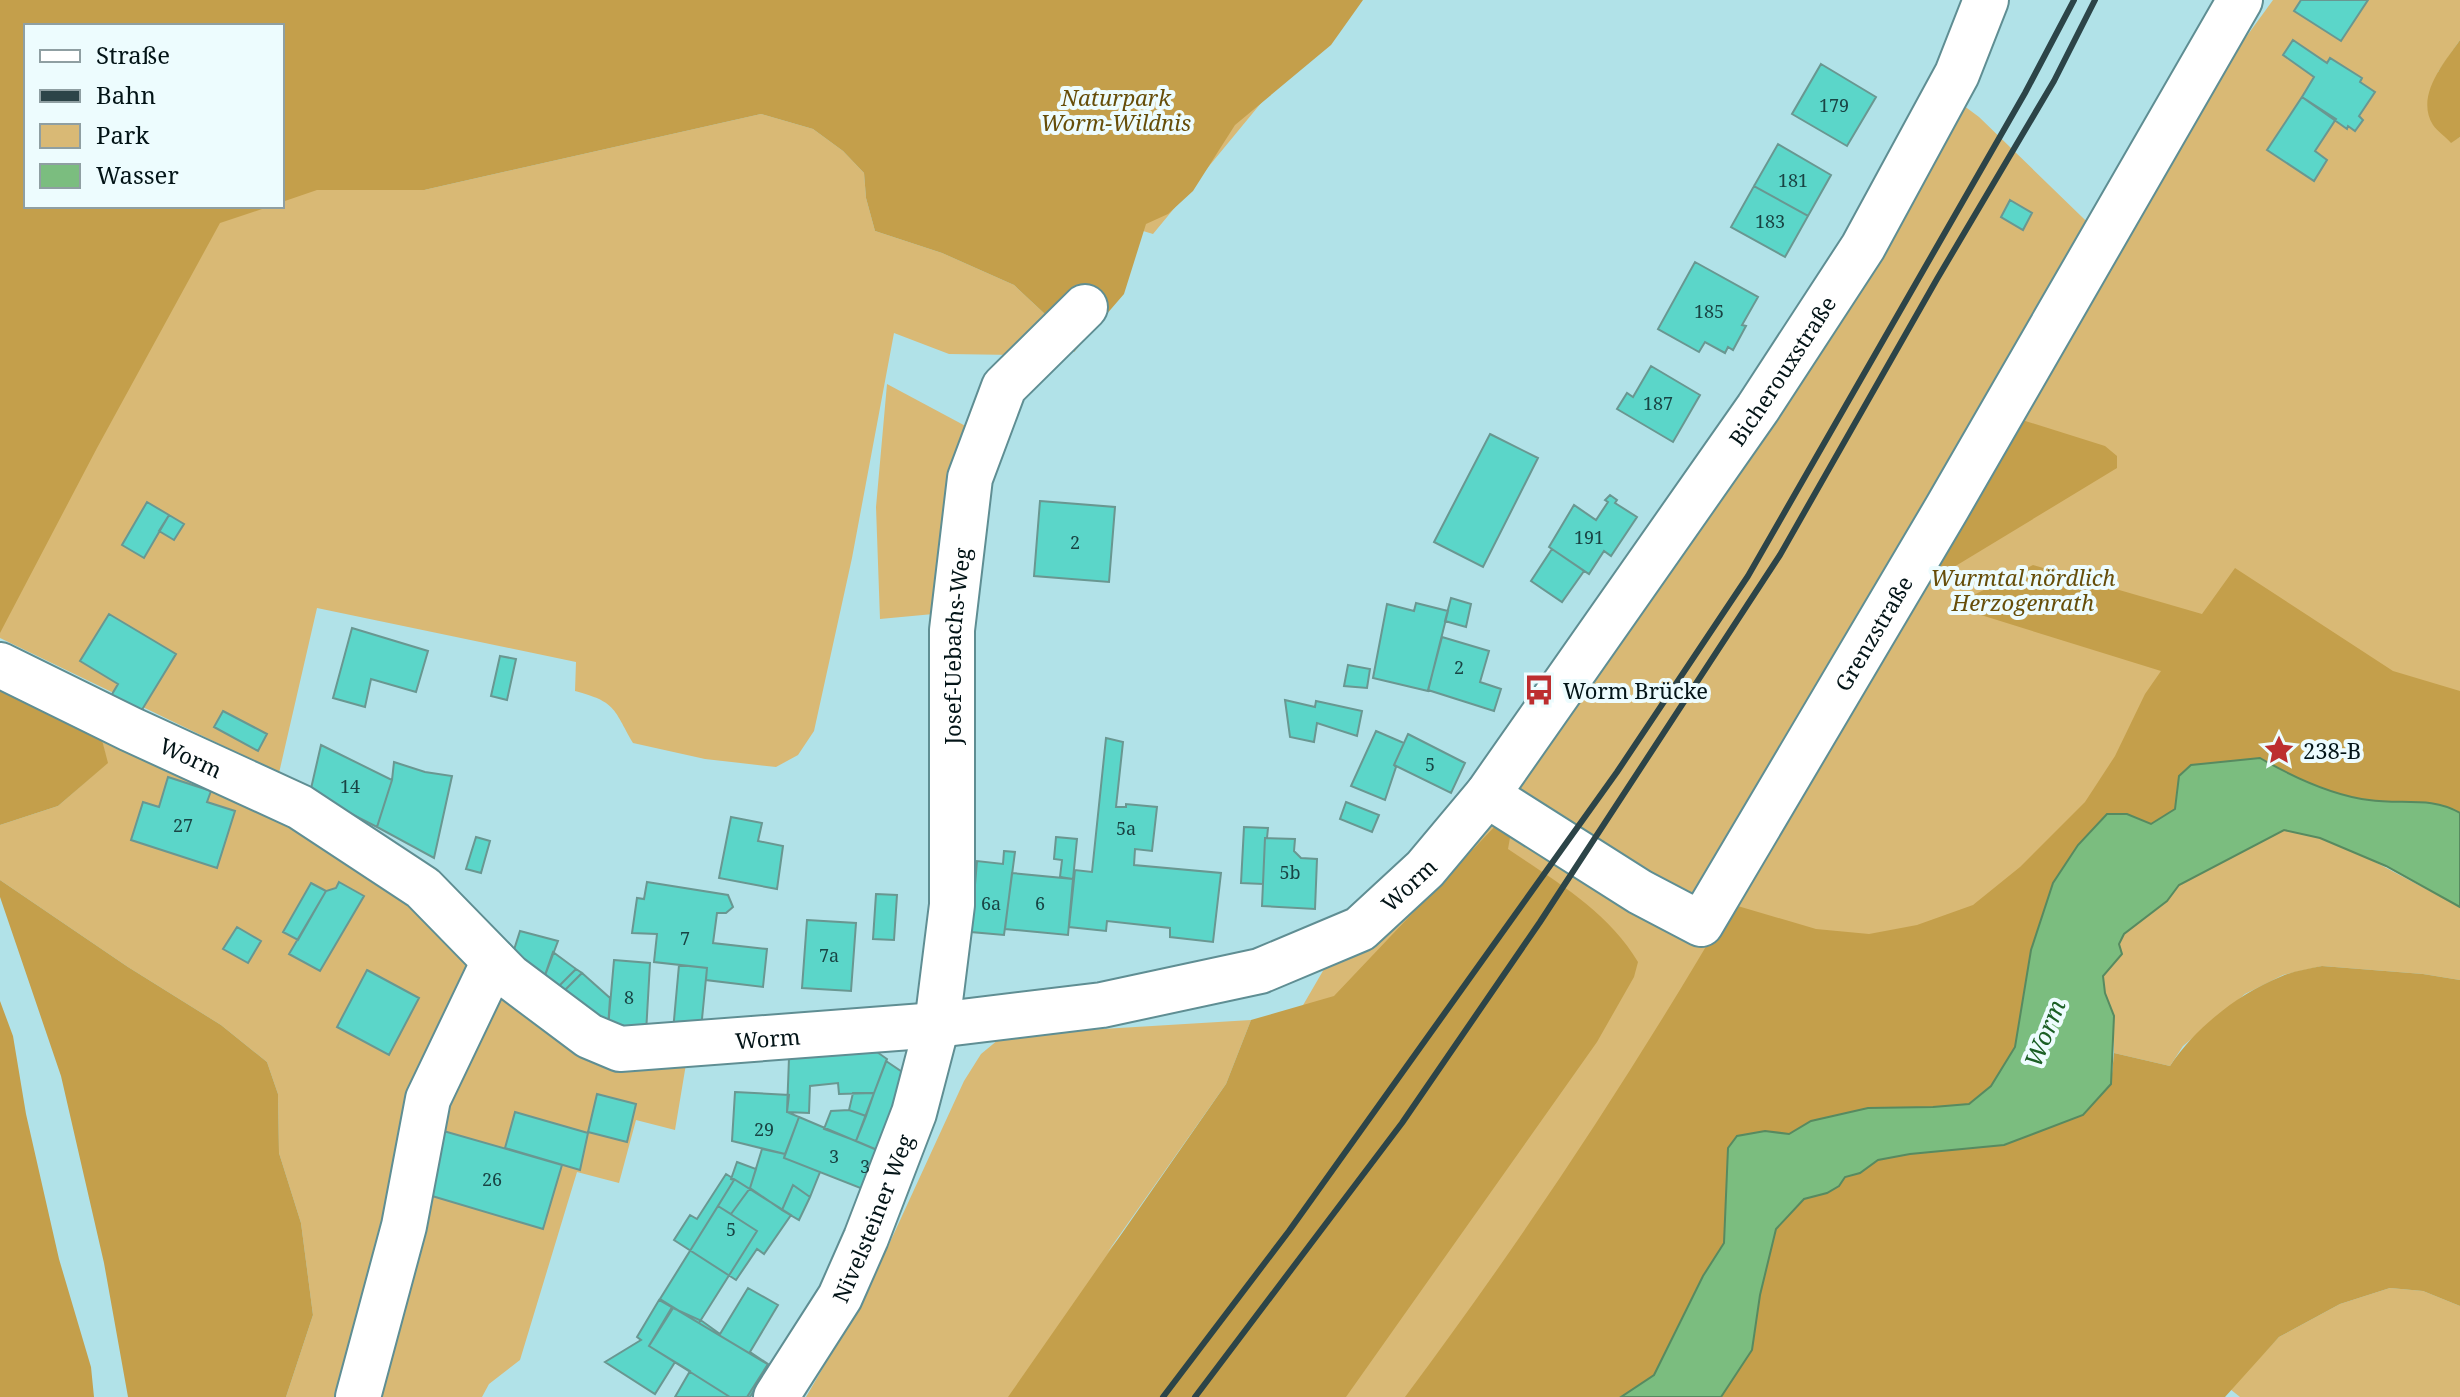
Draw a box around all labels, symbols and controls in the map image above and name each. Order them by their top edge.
legend [24,24,284,208]
text: Straße [96,38,170,71]
text: Bahn [96,78,156,111]
park label: Naturpark Worm-Wildnis [1041,82,1191,137]
house number: 179 [1819,93,1849,117]
text: Park [96,118,150,151]
text: Wasser [96,158,179,191]
house number: 181 [1778,168,1808,192]
house number: 183 [1755,209,1785,233]
street label: Bicherouxstraße [1721,290,1842,451]
house number: 185 [1694,299,1724,323]
house number: 187 [1643,391,1673,415]
house number: 191 [1574,525,1604,549]
house number: 2 [1070,530,1080,554]
street label: Josef-Uebachs-Weg [937,546,977,746]
park label: Wurmtal nördlich Herzogenrath [1930,562,2116,617]
street label: Grenzstraße [1827,570,1919,696]
house number: 2 [1454,655,1464,679]
bus stop icon: Worm Brücke [1522,673,1556,707]
place label: Worm Brücke [1563,675,1708,705]
street label: Worm [155,730,227,784]
place icon: 238-B [2262,733,2296,767]
place label: 238-B [2303,735,2361,765]
house number: 5 [1425,752,1435,776]
house number: 14 [340,774,360,798]
house number: 27 [173,813,193,837]
house number: 5a [1116,816,1136,840]
street label: Worm [1374,851,1443,918]
house number: 5b [1279,860,1301,884]
house number: 6a [981,891,1001,915]
house number: 6 [1035,891,1045,915]
house number: 7 [680,926,690,950]
house number: 7a [819,943,839,967]
house number: 8 [624,985,634,1009]
water label: Worm [2016,994,2073,1072]
street label: Worm [734,1020,802,1055]
house number: 29 [754,1117,774,1141]
street label: Nivelsteiner Weg [825,1129,920,1307]
house number: 3 [829,1144,839,1168]
house number: 3 [860,1154,870,1178]
house number: 26 [482,1167,502,1191]
house number: 5 [726,1217,736,1241]

